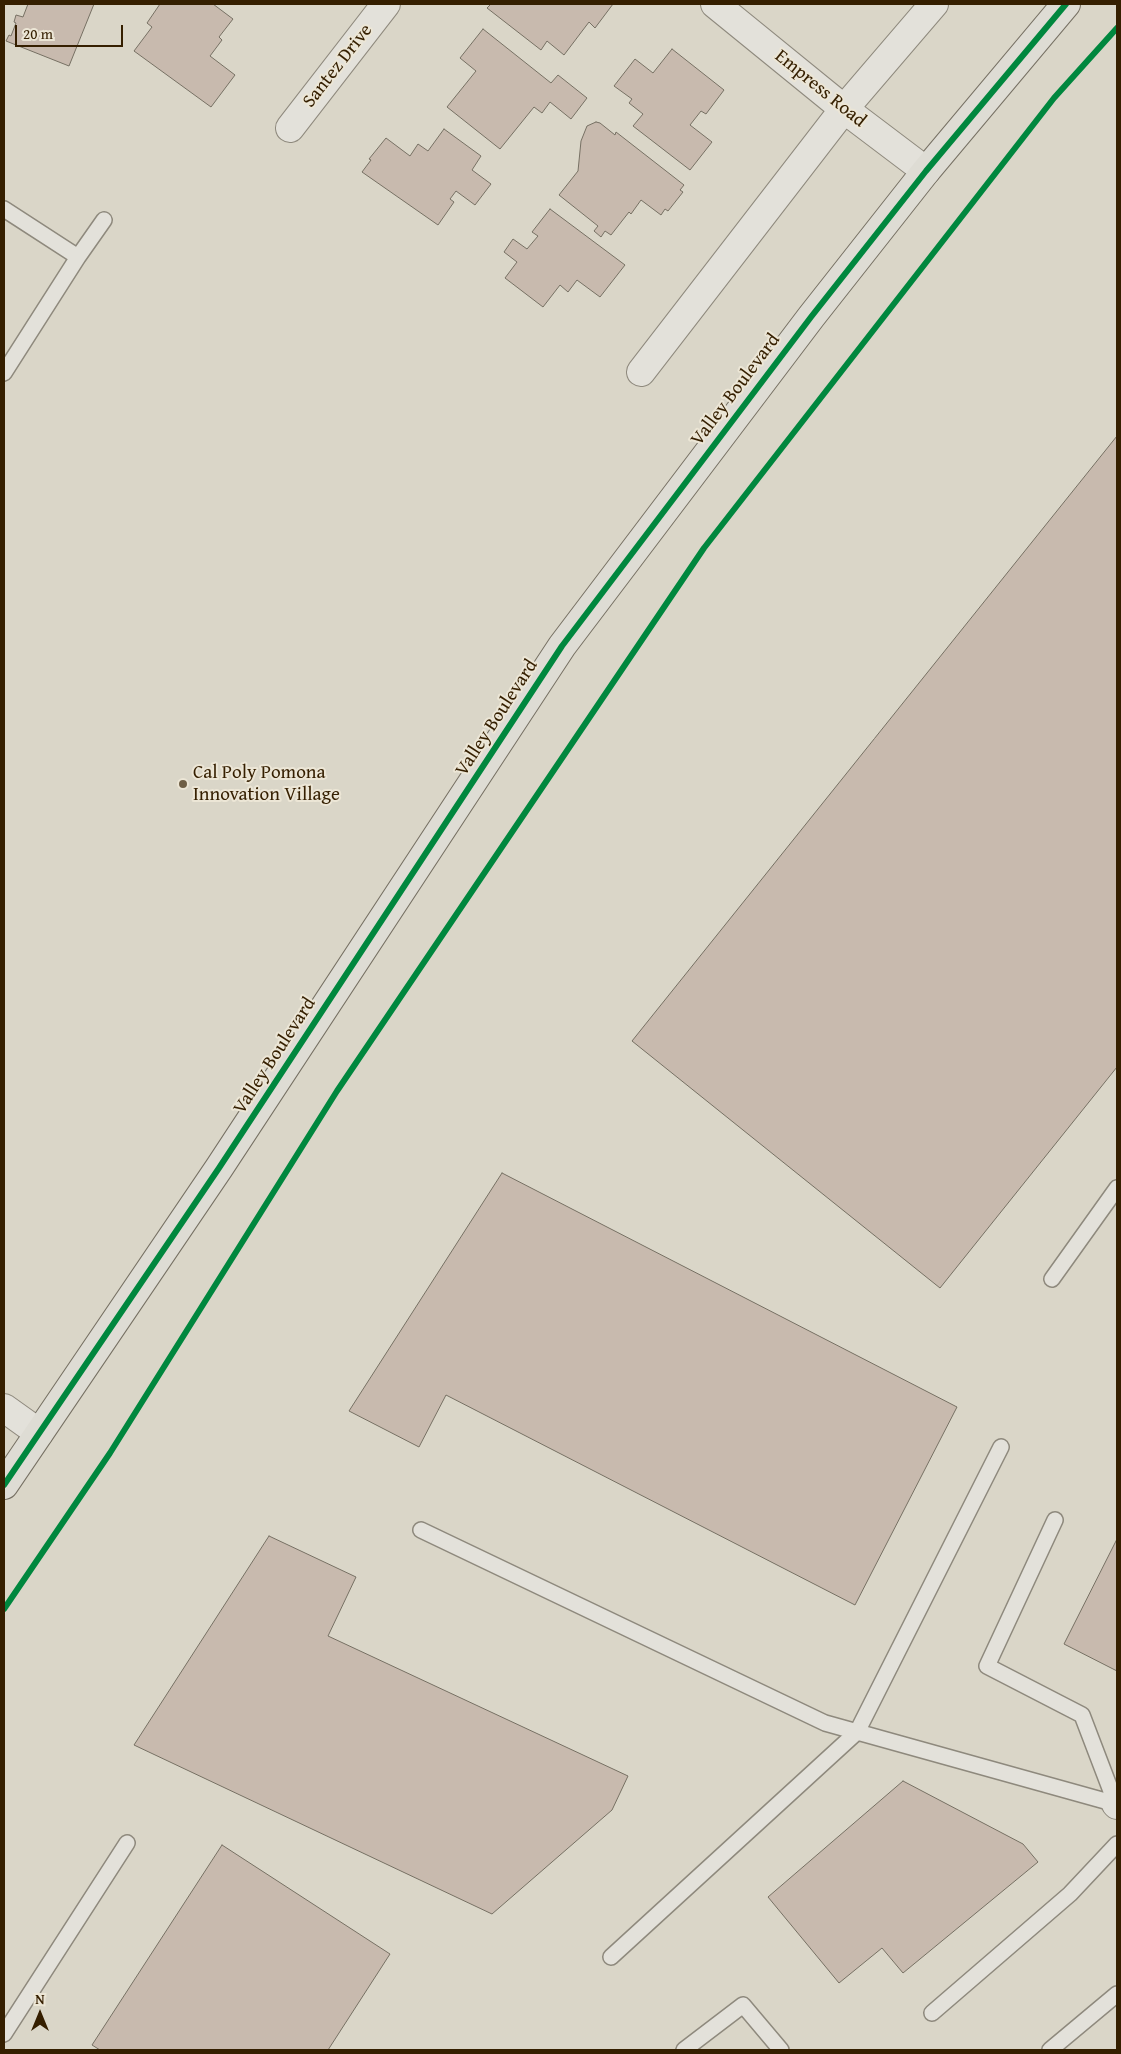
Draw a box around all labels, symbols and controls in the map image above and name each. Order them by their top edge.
scale bar [18,15,125,47]
street label: Santez Drive [298,20,378,112]
text: 20 m [23,23,53,44]
street label: Empress Road [770,45,870,133]
street label: Valley Boulevard [686,329,786,451]
street label: Valley Boulevard [451,655,543,781]
place label: Cal Poly Pomona Innovation Village [193,762,340,806]
marker: Cal Poly Pomona Innovation Village [177,778,189,790]
street label: Valley Boulevard [229,993,321,1119]
north arrow [15,1989,65,2039]
text: N [35,1989,45,2009]

